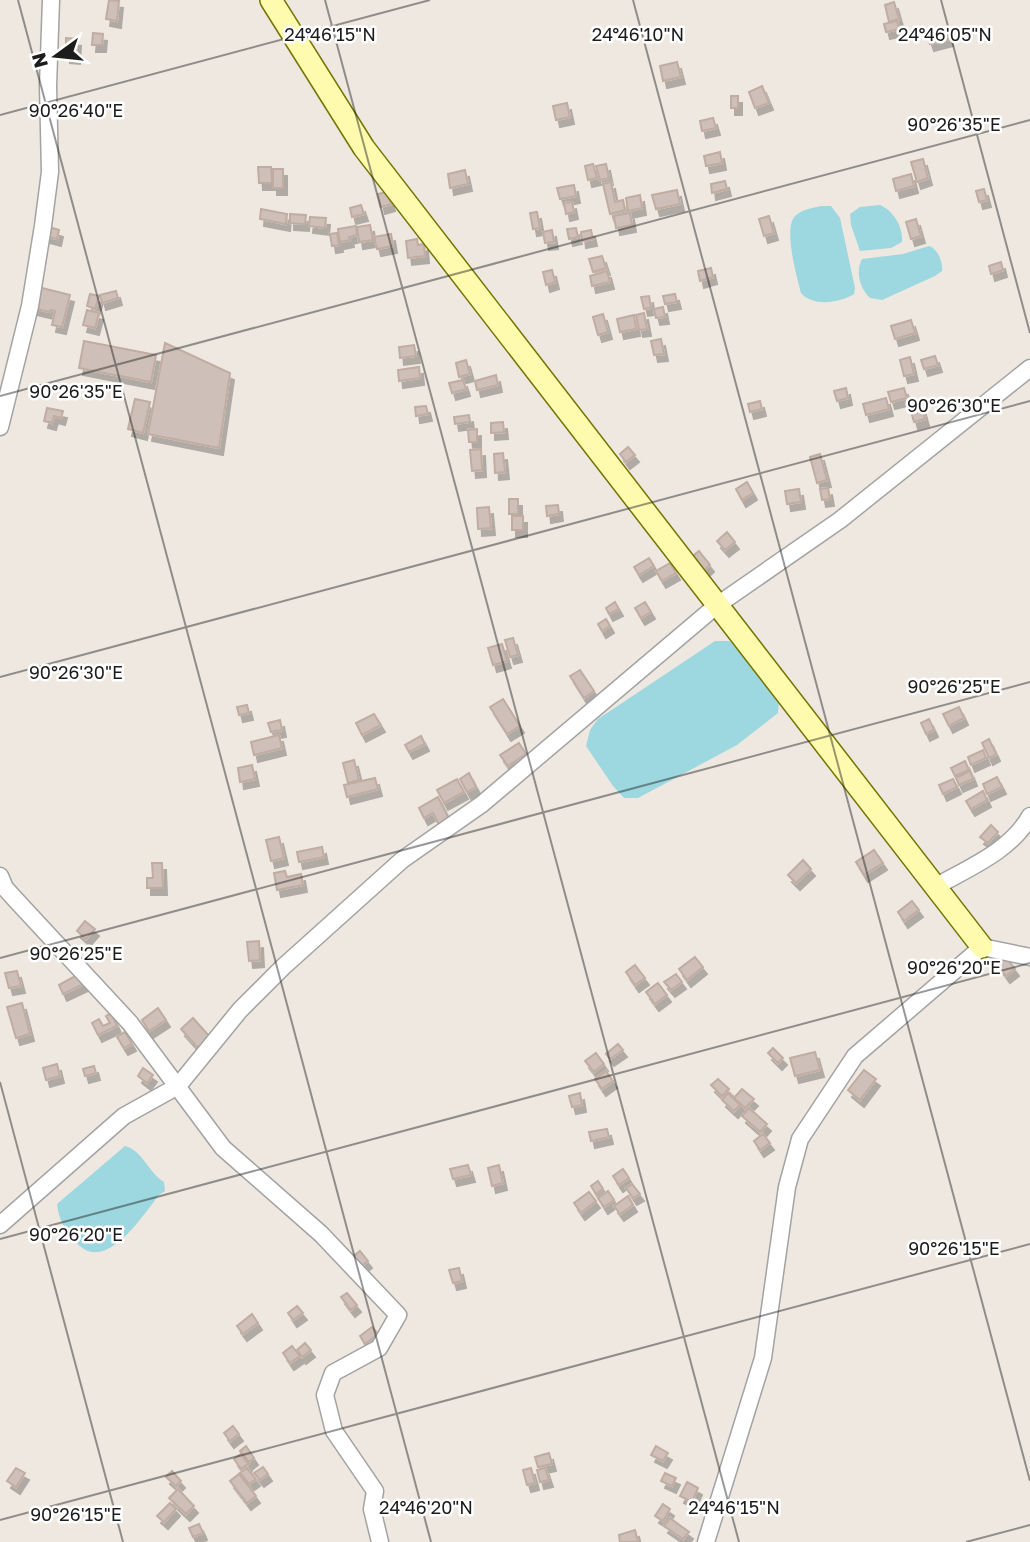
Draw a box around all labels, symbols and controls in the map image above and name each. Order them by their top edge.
north arrow [21,21,91,91]
text: 24°46'15"N [284,23,376,45]
text: 24°46'10"N [592,23,684,45]
text: 24°46'05"N [898,23,992,45]
text: N [26,51,52,70]
text: 90°26'40"E [29,99,123,121]
text: 90°26'35"E [907,113,1001,135]
text: 90°26'35"E [29,380,123,402]
text: 90°26'30"E [907,394,1001,416]
text: 90°26'30"E [29,661,123,683]
text: 90°26'25"E [907,675,1001,697]
text: 90°26'25"E [29,942,123,964]
text: 90°26'20"E [907,956,1001,978]
text: 90°26'20"E [29,1223,123,1245]
text: 90°26'15"E [908,1237,1000,1259]
text: 24°46'20"N [379,1496,473,1518]
text: 24°46'15"N [688,1496,780,1518]
text: 90°26'15"E [30,1503,122,1525]

